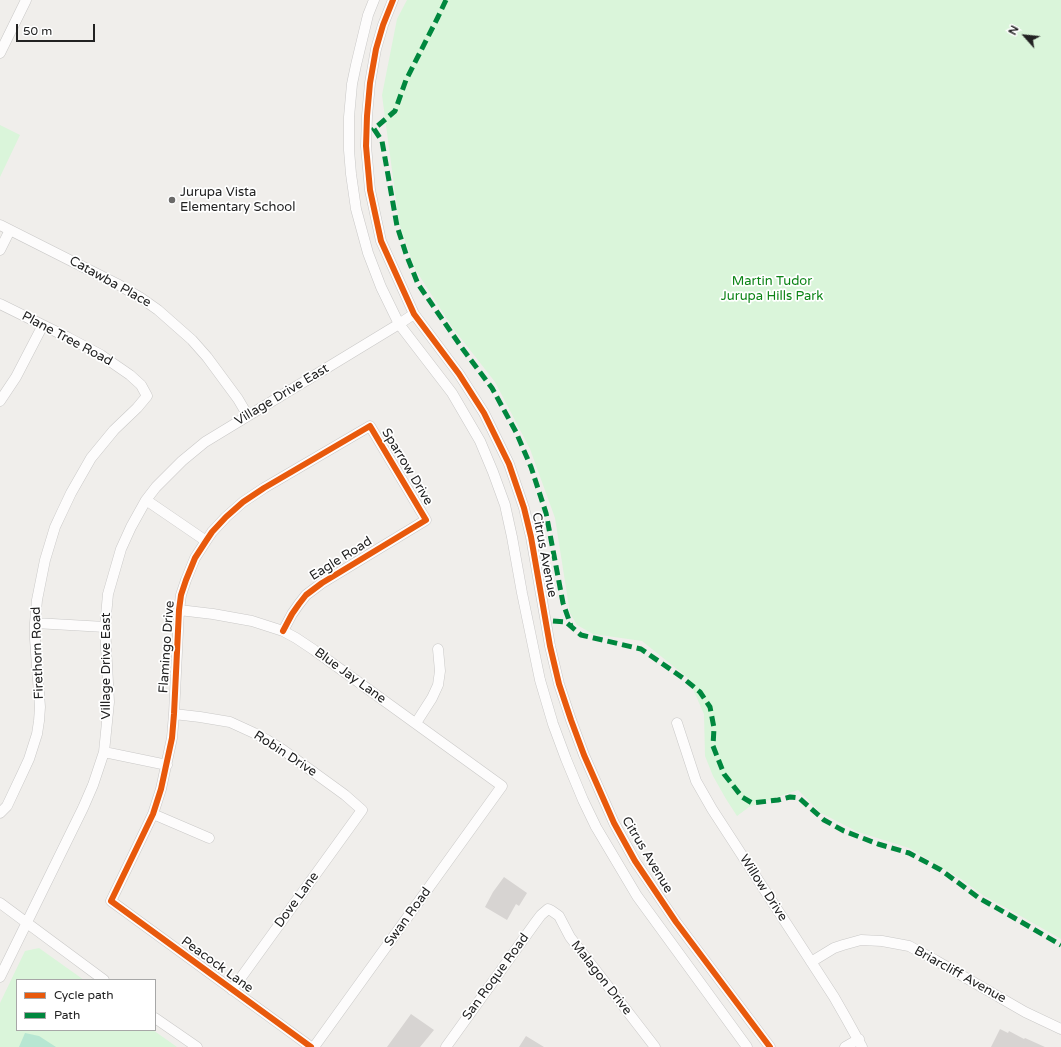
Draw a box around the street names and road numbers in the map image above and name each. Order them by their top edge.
street label: Catawba Place [66,253,154,311]
street label: Plane Tree Road [19,309,115,369]
street label: Village Drive East [232,361,332,429]
street label: Sparrow Drive [378,426,436,508]
street label: Citrus Avenue [528,511,560,599]
street label: Eagle Road [307,534,375,584]
street label: Flamingo Drive [156,600,178,694]
street label: Firethorn Road [29,606,47,700]
street label: Village Drive East [99,613,115,719]
street label: Blue Jay Lane [311,645,389,707]
street label: Robin Drive [251,728,319,780]
street label: Citrus Avenue [618,814,676,896]
street label: Willow Drive [736,852,790,924]
street label: Dove Lane [272,869,322,931]
street label: Swan Road [381,884,435,950]
street label: San Roque Road [459,931,533,1023]
street label: Peacock Lane [178,934,256,996]
street label: Malagon Drive [567,938,635,1018]
street label: Briarcliff Avenue [911,943,1009,1007]

